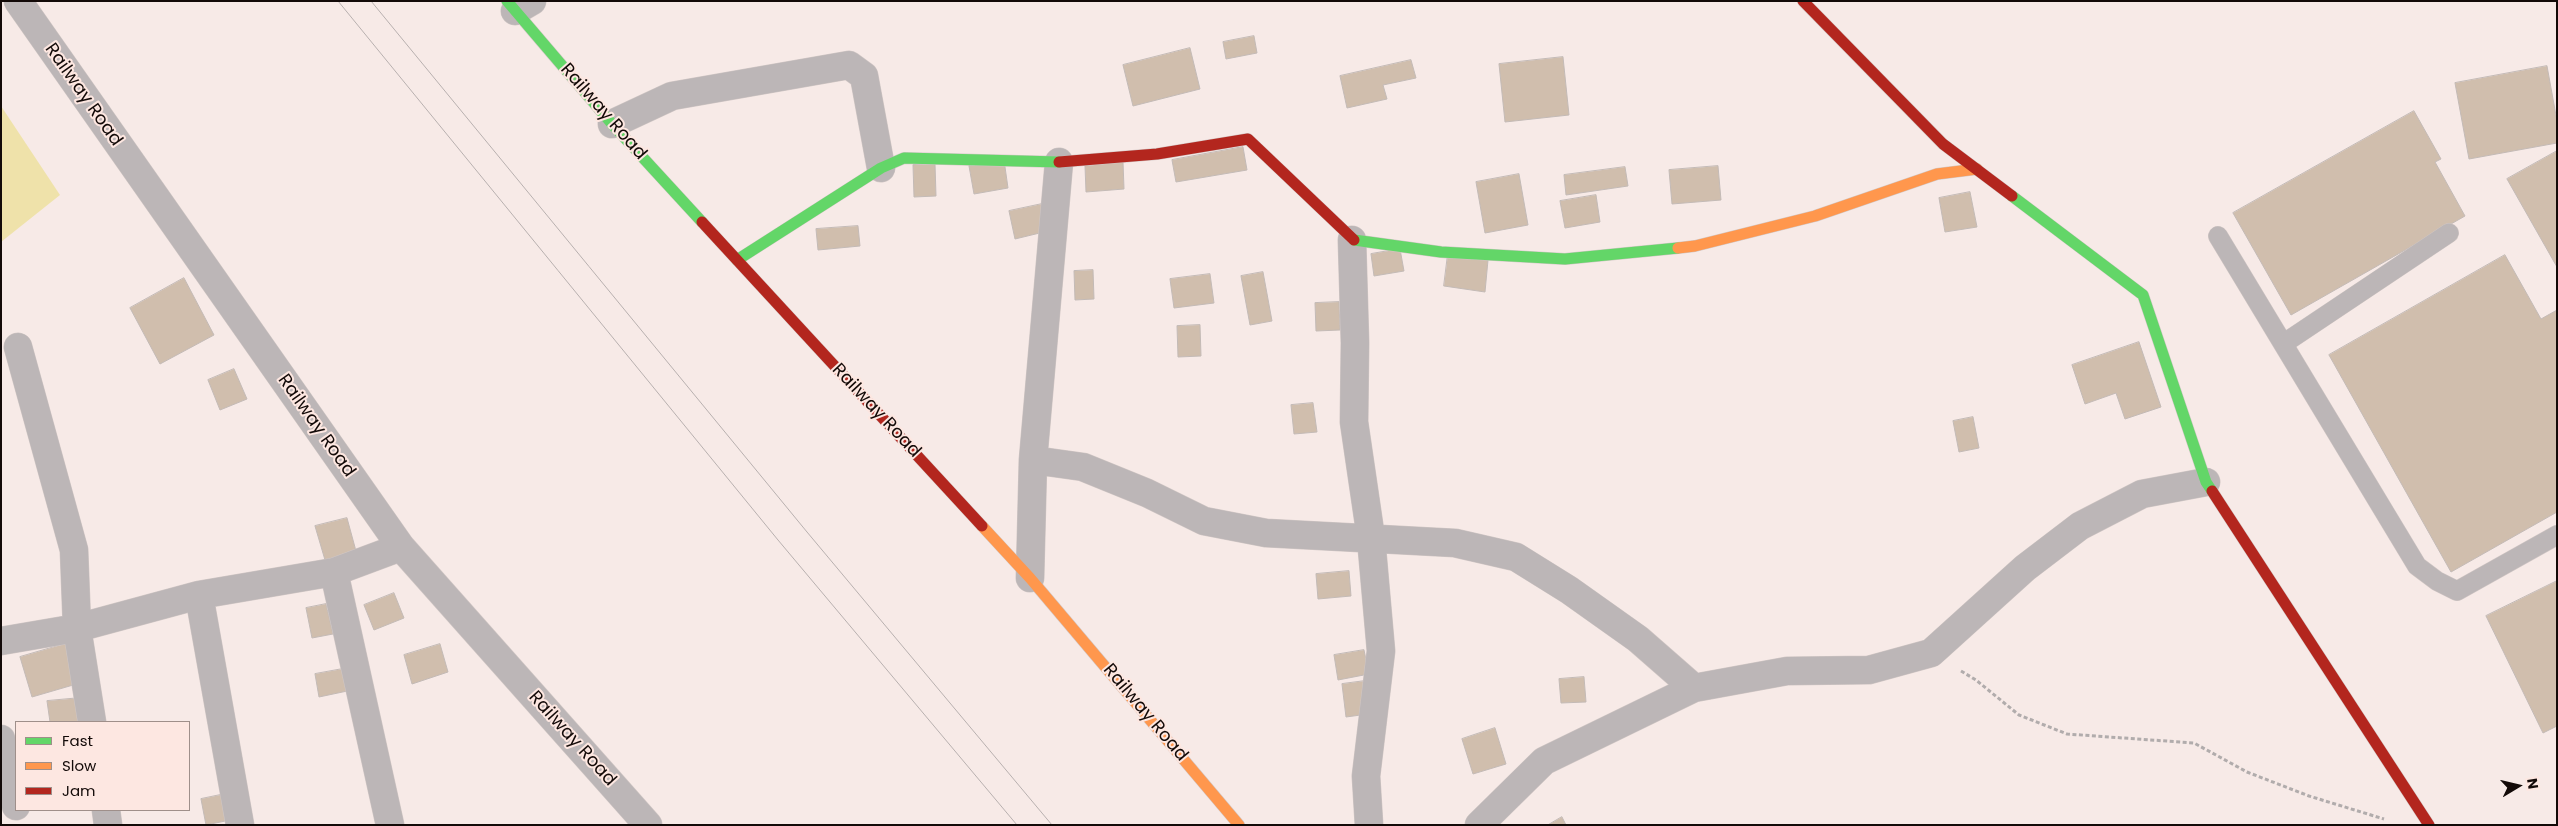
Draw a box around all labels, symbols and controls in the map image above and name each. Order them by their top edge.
street label: Railway Road [40,39,126,151]
street label: Railway Road [555,59,651,165]
street label: Railway Road [827,360,925,462]
street label: Railway Road [273,370,359,482]
street label: Railway Road [1098,660,1192,766]
street label: Railway Road [524,687,620,791]
legend [15,721,190,811]
text: Fast [62,730,93,751]
text: Slow [62,755,96,776]
north arrow [2493,761,2543,811]
text: N [2522,777,2544,790]
text: Jam [62,780,96,801]

